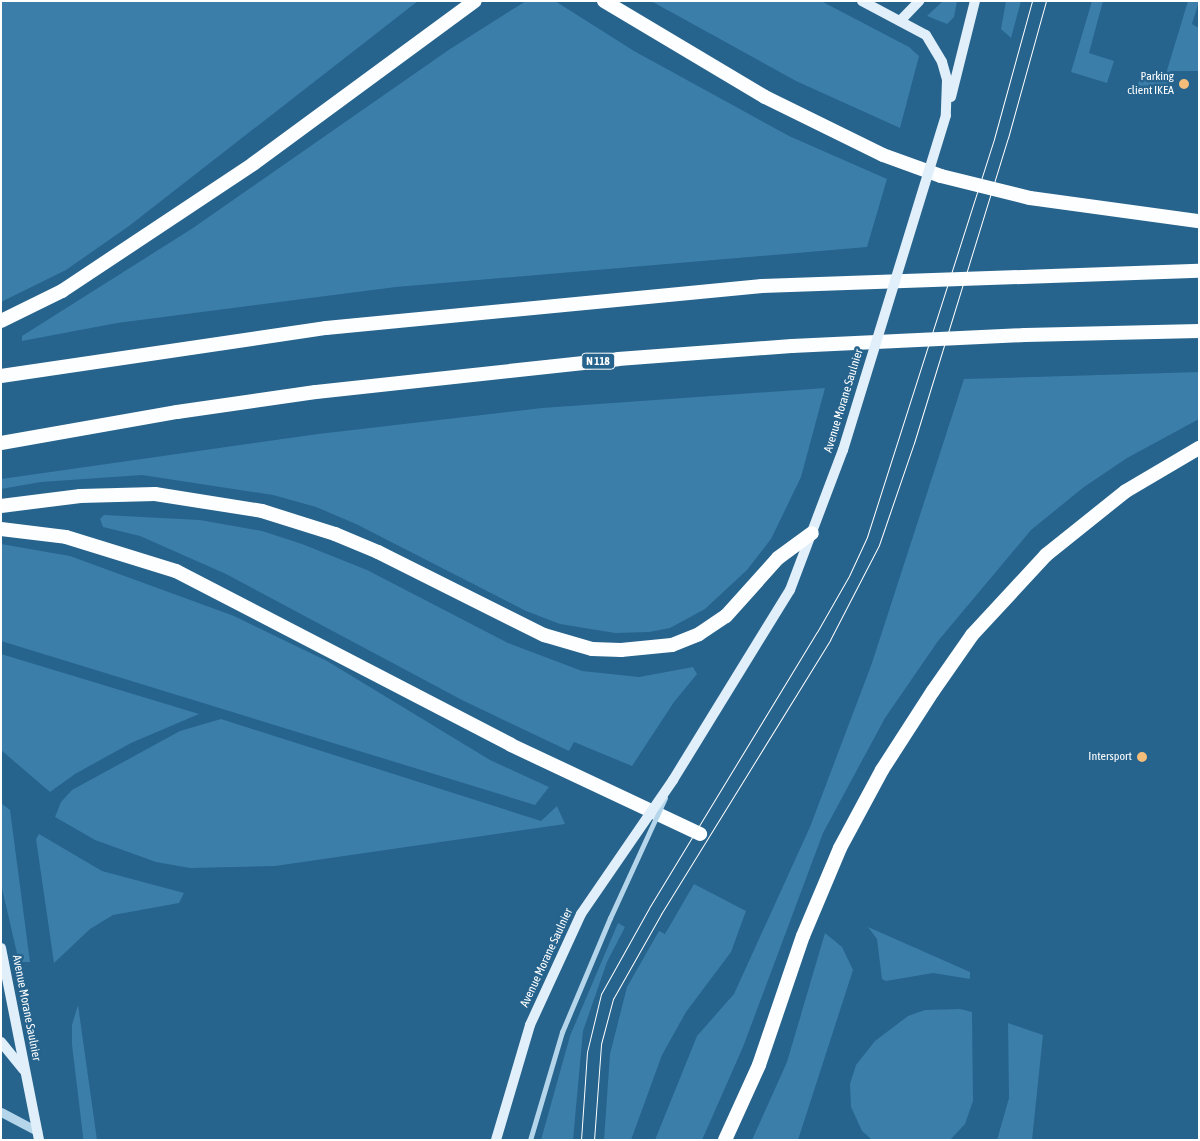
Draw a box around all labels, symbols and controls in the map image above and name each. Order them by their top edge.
place label: Parking client IKEA [1127,70,1174,98]
marker: Parking client IKEA [1178,78,1190,90]
street label: Avenue Morane Saulnier [821,347,867,455]
road number: N 118 [580,352,616,370]
place label: Intersport [1088,750,1132,764]
marker: Intersport [1136,751,1148,763]
street label: Avenue Morane Saulnier [518,906,576,1010]
street label: Avenue Morane Saulnier [9,954,43,1062]

